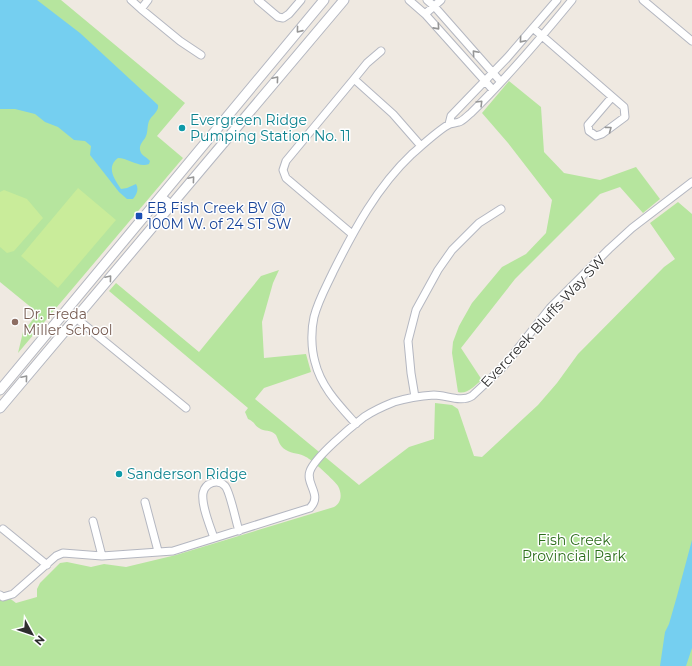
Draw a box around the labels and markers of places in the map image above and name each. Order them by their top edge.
place label: Evergreen Ridge Pumping Station No. 11 [190,111,351,145]
marker: Evergreen Ridge Pumping Station No. 11 [177,123,187,133]
place label: EB Fish Creek BV @ 100M W. of 24 ST SW [147,199,292,233]
marker: EB Fish Creek BV @ 100M W. of 24 ST SW [134,211,144,221]
place label: Dr. Freda Miller School [23,305,113,339]
marker: Dr. Freda Miller School [10,317,20,327]
place label: Sanderson Ridge [127,465,247,483]
marker: Sanderson Ridge [114,469,124,479]

